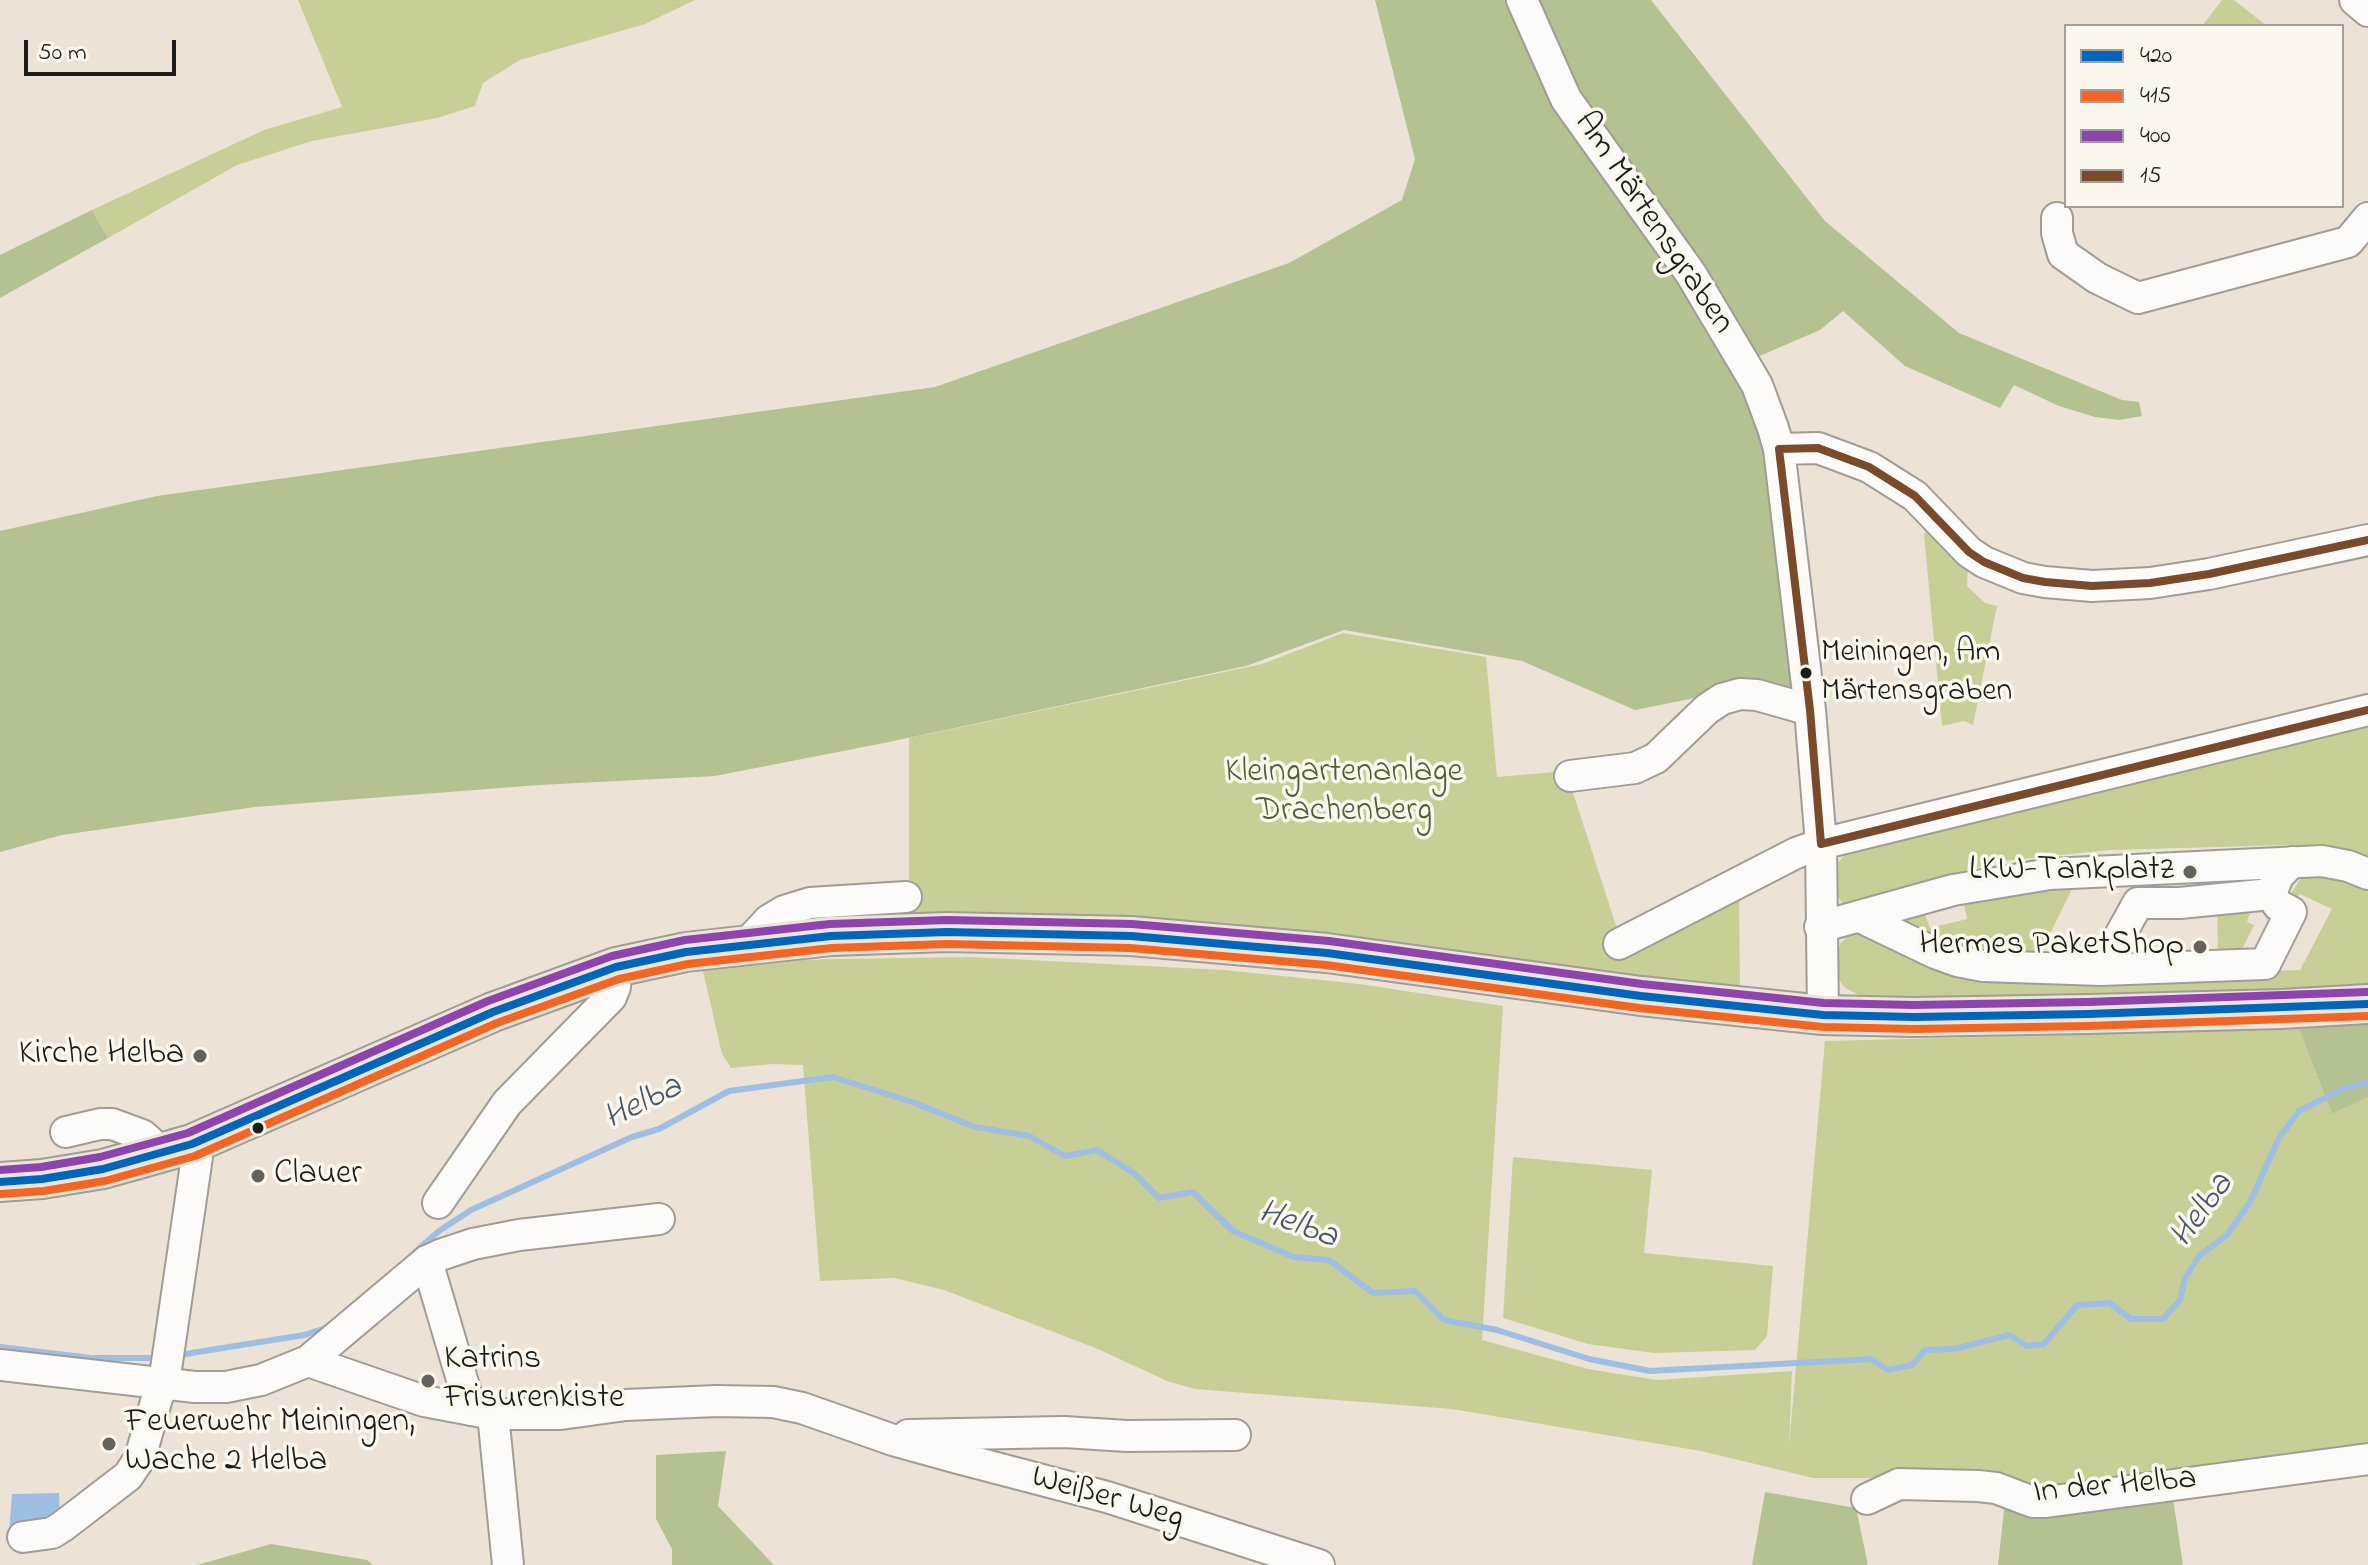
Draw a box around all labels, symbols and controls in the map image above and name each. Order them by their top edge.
scale bar [28,24,180,74]
legend [2064,24,2344,208]
text: 50 m [38,36,87,71]
text: 420 [2140,39,2172,74]
text: 415 [2140,79,2171,114]
street label: Am Märtensgraben [1563,105,1741,343]
text: 400 [2140,119,2171,154]
text: 15 [2140,159,2161,194]
place label: Meiningen, Am Märtensgraben [1821,636,2012,711]
marker: Meiningen, Am Märtensgraben [1798,665,1814,681]
park label: Kleingartenanlage Drachenberg [1225,754,1463,834]
place label: LKW-Tankplatz [1969,852,2174,892]
marker: LKW-Tankplatz [2181,863,2199,881]
place label: Hermes PaketShop [1919,927,2184,967]
marker: Hermes PaketShop [2191,938,2209,956]
place label: Kirche Helba [19,1036,184,1076]
marker: Kirche Helba [191,1047,209,1065]
water label: Helba [598,1068,690,1142]
unlabelled marker [250,1120,266,1136]
place label: Clauer [274,1156,362,1196]
water label: Helba [2163,1166,2245,1258]
marker: Clauer [249,1167,267,1185]
water label: Helba [1251,1193,1343,1261]
place label: Katrins Frisurenkiste [444,1341,624,1420]
marker: Katrins Frisurenkiste [419,1372,437,1390]
place label: Feuerwehr Meiningen, Wache 2 Helba [125,1404,415,1484]
marker: Feuerwehr Meiningen, Wache 2 Helba [100,1435,118,1453]
street label: Weißer Weg [1026,1459,1188,1541]
street label: In der Helba [2032,1461,2198,1515]

